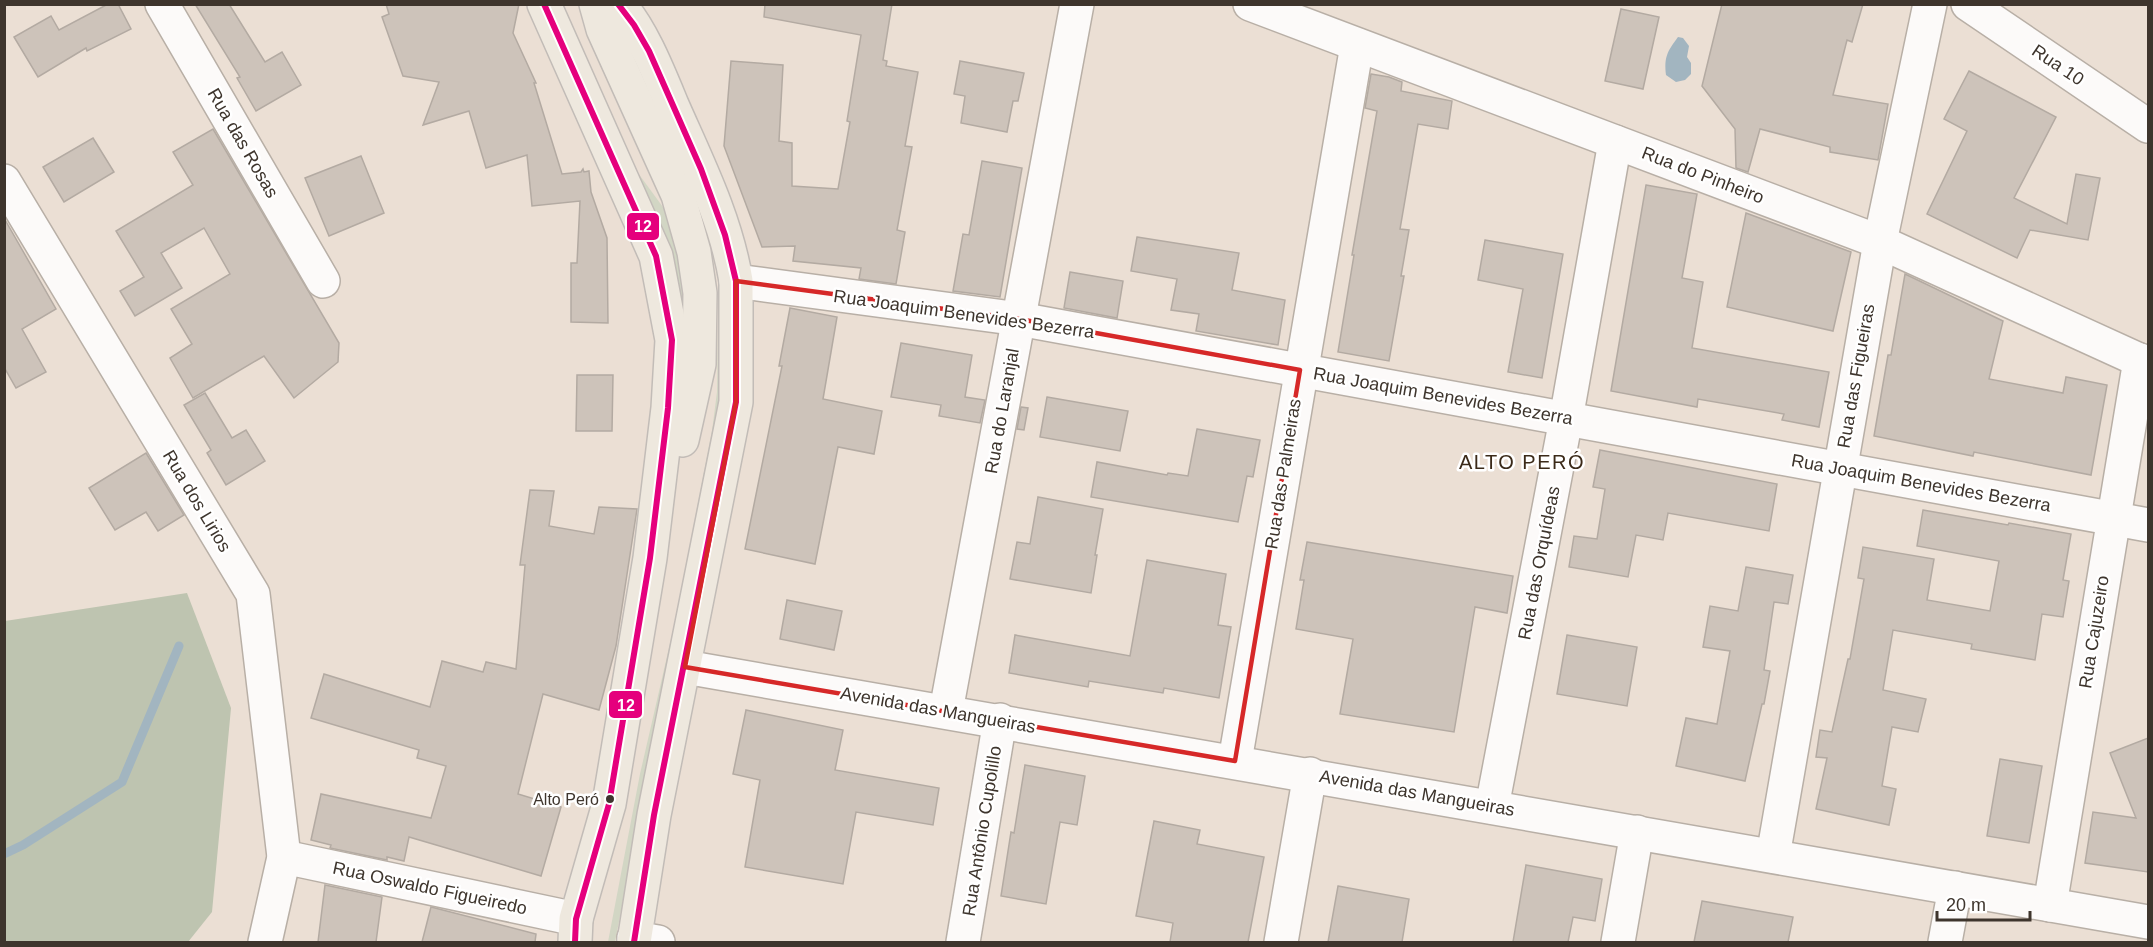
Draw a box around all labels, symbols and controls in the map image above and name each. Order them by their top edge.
street label: Rua 10 [2028,40,2088,90]
street label: Rua das Rosas [204,85,282,201]
street label: Rua do Pinheiro [1639,143,1767,207]
line badge: 12 [626,212,660,241]
text: 12 [634,218,652,235]
street label: Rua Joaquim Benevides Bezerra [832,286,1097,342]
street label: Rua das Figueiras [1833,302,1879,450]
street label: Rua do Laranjal [981,347,1023,475]
street label: Rua Joaquim Benevides Bezerra [1312,363,1575,429]
street label: Rua das Palmeiras [1261,397,1305,551]
street label: Rua dos Lirios [159,447,235,555]
street label: Rua Joaquim Benevides Bezerra [1790,450,2053,516]
district label: ALTO PERÓ [1459,451,1585,473]
street label: Rua das Orquídeas [1514,484,1564,642]
street label: Rua Cajuzeiro [2075,574,2113,690]
street label: Avenida das Mangueiras [839,683,1037,737]
line badge: 12 [608,690,643,719]
text: 12 [617,697,635,714]
street label: Rua Antônio Cupolillo [959,744,1005,918]
street label: Avenida das Mangueiras [1318,766,1516,820]
place label: Alto Peró [533,791,599,808]
marker: Alto Peró [604,793,616,805]
street label: Rua Oswaldo Figueiredo [331,858,529,918]
scale bar [1937,884,2030,922]
text: 20 m [1946,895,1986,915]

